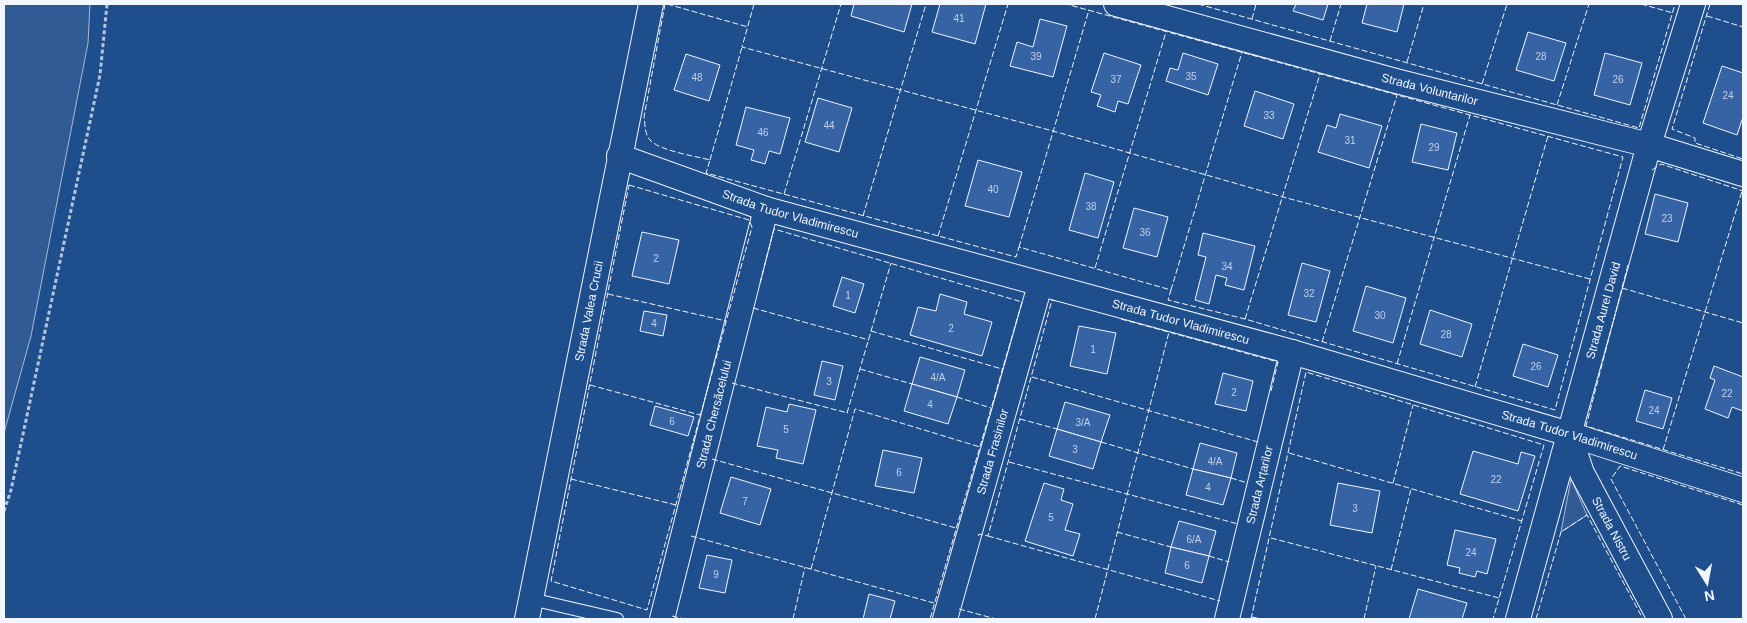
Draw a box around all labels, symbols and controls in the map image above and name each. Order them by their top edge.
house number: 41 [953,13,965,24]
house number: 39 [1030,51,1042,62]
house number: 28 [1535,51,1547,62]
street label: Strada Voluntarilor [1380,70,1479,108]
house number: 35 [1185,71,1197,82]
house number: 48 [691,72,703,83]
house number: 37 [1110,74,1122,85]
house number: 26 [1612,74,1624,85]
house number: 24 [1722,90,1734,101]
house number: 33 [1263,110,1275,121]
house number: 44 [823,120,835,131]
house number: 46 [757,127,769,138]
house number: 31 [1344,135,1356,146]
house number: 29 [1428,142,1440,153]
house number: 40 [987,184,999,195]
street label: Strada Tudor Vladimirescu [720,187,860,241]
house number: 38 [1085,201,1097,212]
house number: 23 [1661,213,1673,224]
house number: 36 [1139,227,1151,238]
house number: 2 [653,253,659,264]
street label: Strada Valea Crucii [572,259,606,363]
street label: Strada Aurel David [1583,260,1623,361]
house number: 34 [1221,261,1233,272]
house number: 32 [1303,288,1315,299]
house number: 1 [845,290,851,301]
street label: Strada Tudor Vladimirescu [1111,296,1251,347]
house number: 30 [1374,310,1386,321]
house number: 4 [651,318,657,329]
house number: 2 [948,323,954,334]
house number: 28 [1440,329,1452,340]
house number: 1 [1090,344,1096,355]
street label: Strada Chersăcelului [693,359,734,470]
house number: 26 [1530,361,1542,372]
house number: 4/A [930,372,946,383]
house number: 3 [826,376,832,387]
house number: 2 [1231,387,1237,398]
house number: 22 [1721,388,1733,399]
house number: 4 [927,399,933,410]
house number: 24 [1648,405,1660,416]
street label: Strada Frasinilor [974,407,1011,496]
street label: Strada Tudor Vladimirescu [1500,407,1639,463]
house number: 6 [669,416,675,427]
house number: 3/A [1075,417,1091,428]
house number: 5 [783,424,789,435]
house number: 3 [1072,444,1078,455]
street label: Strada Arțarilor [1243,444,1276,526]
house number: 4/A [1207,456,1223,467]
house number: 6 [896,467,902,478]
house number: 22 [1490,474,1502,485]
house number: 4 [1205,482,1211,493]
street label: Strada Nistru [1589,494,1634,563]
house number: 7 [742,496,748,507]
house number: 3 [1352,503,1358,514]
house number: 5 [1048,512,1054,523]
house number: 6/A [1186,534,1202,545]
house number: 24 [1465,547,1477,558]
north arrow [1682,558,1732,608]
house number: 6 [1184,560,1190,571]
house number: 9 [713,569,719,580]
text: N [1703,587,1716,605]

